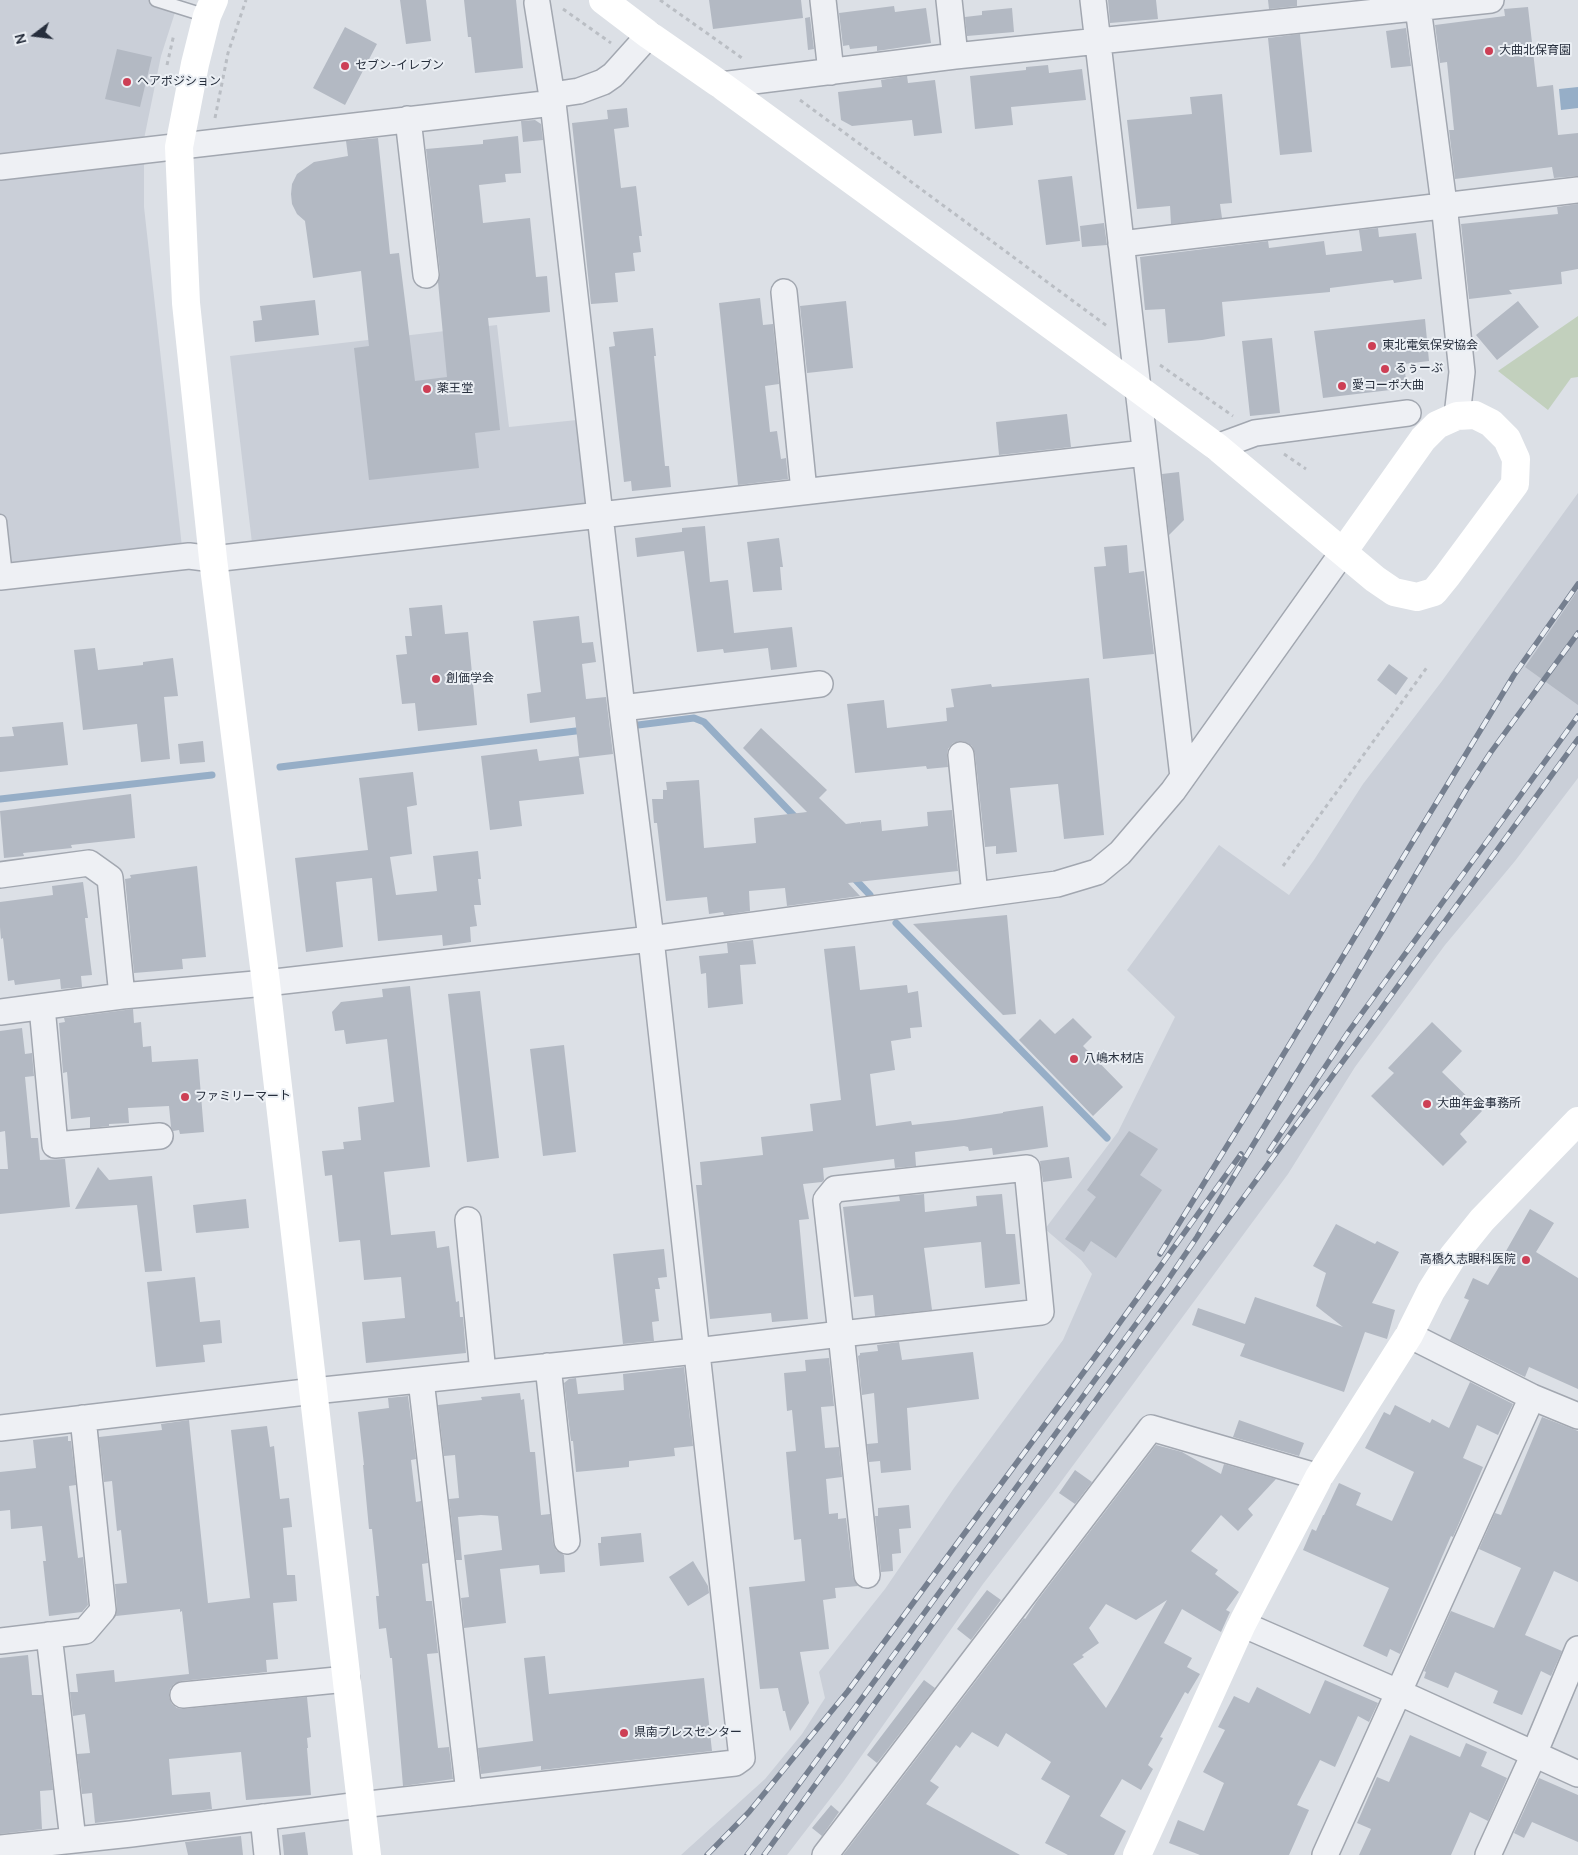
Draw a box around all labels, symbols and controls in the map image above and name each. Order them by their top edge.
north arrow [10,10,60,60]
text: N [10,32,31,46]
place label: 大曲北保育園 [1499,44,1571,58]
marker: 大曲北保育園 [1483,45,1495,57]
place label: セブン-イレブン [355,59,444,73]
marker: セブン-イレブン [339,60,351,72]
place label: ヘアポジション [137,75,221,89]
marker: ヘアポジション [121,76,133,88]
place label: 東北電気保安協会 [1382,339,1478,353]
marker: 東北電気保安協会 [1366,340,1378,352]
place label: るぅーぶ [1395,362,1443,376]
marker: るぅーぶ [1379,363,1391,375]
place label: 愛コーポ大曲 [1352,379,1424,393]
marker: 愛コーポ大曲 [1336,380,1348,392]
place label: 薬王堂 [437,382,473,396]
marker: 薬王堂 [421,383,433,395]
place label: 創価学会 [446,672,494,686]
marker: 創価学会 [430,673,442,685]
place label: 八嶋木材店 [1084,1052,1144,1066]
marker: 八嶋木材店 [1068,1053,1080,1065]
place label: ファミリーマート [195,1090,291,1104]
marker: ファミリーマート [179,1091,191,1103]
place label: 大曲年金事務所 [1437,1097,1521,1111]
marker: 大曲年金事務所 [1421,1098,1433,1110]
place label: 高橋久志眼科医院 [1420,1253,1516,1267]
marker: 高橋久志眼科医院 [1520,1254,1532,1266]
place label: 県南プレスセンター [634,1726,742,1740]
marker: 県南プレスセンター [618,1727,630,1739]

